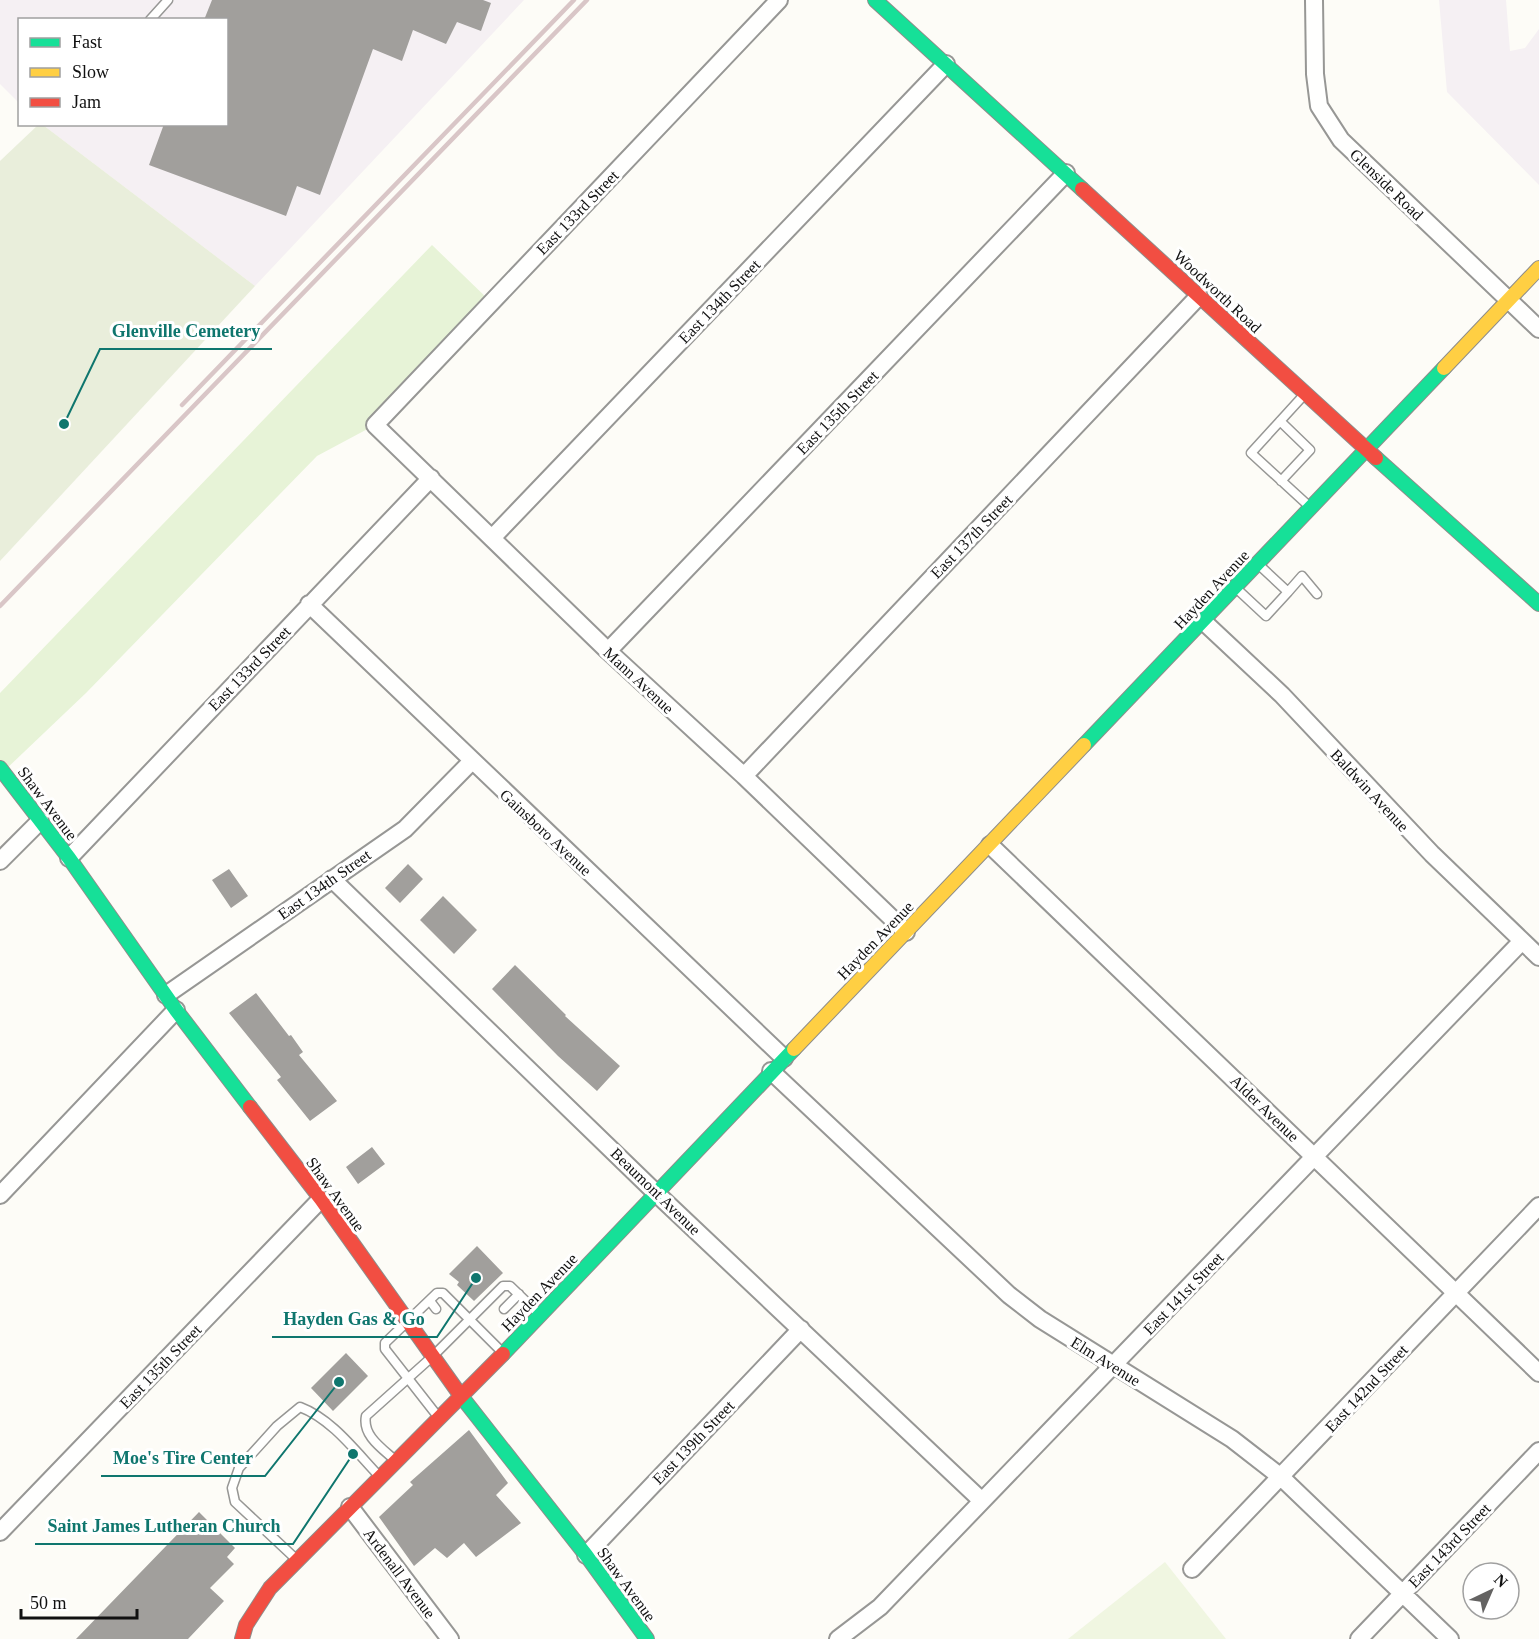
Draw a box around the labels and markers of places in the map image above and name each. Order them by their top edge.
callout: Glenville Cemetery [100,313,272,349]
callout: Hayden Gas & Go [272,1301,437,1337]
callout: Moe's Tire Center [101,1440,265,1476]
callout: Saint James Lutheran Church [35,1508,293,1544]

